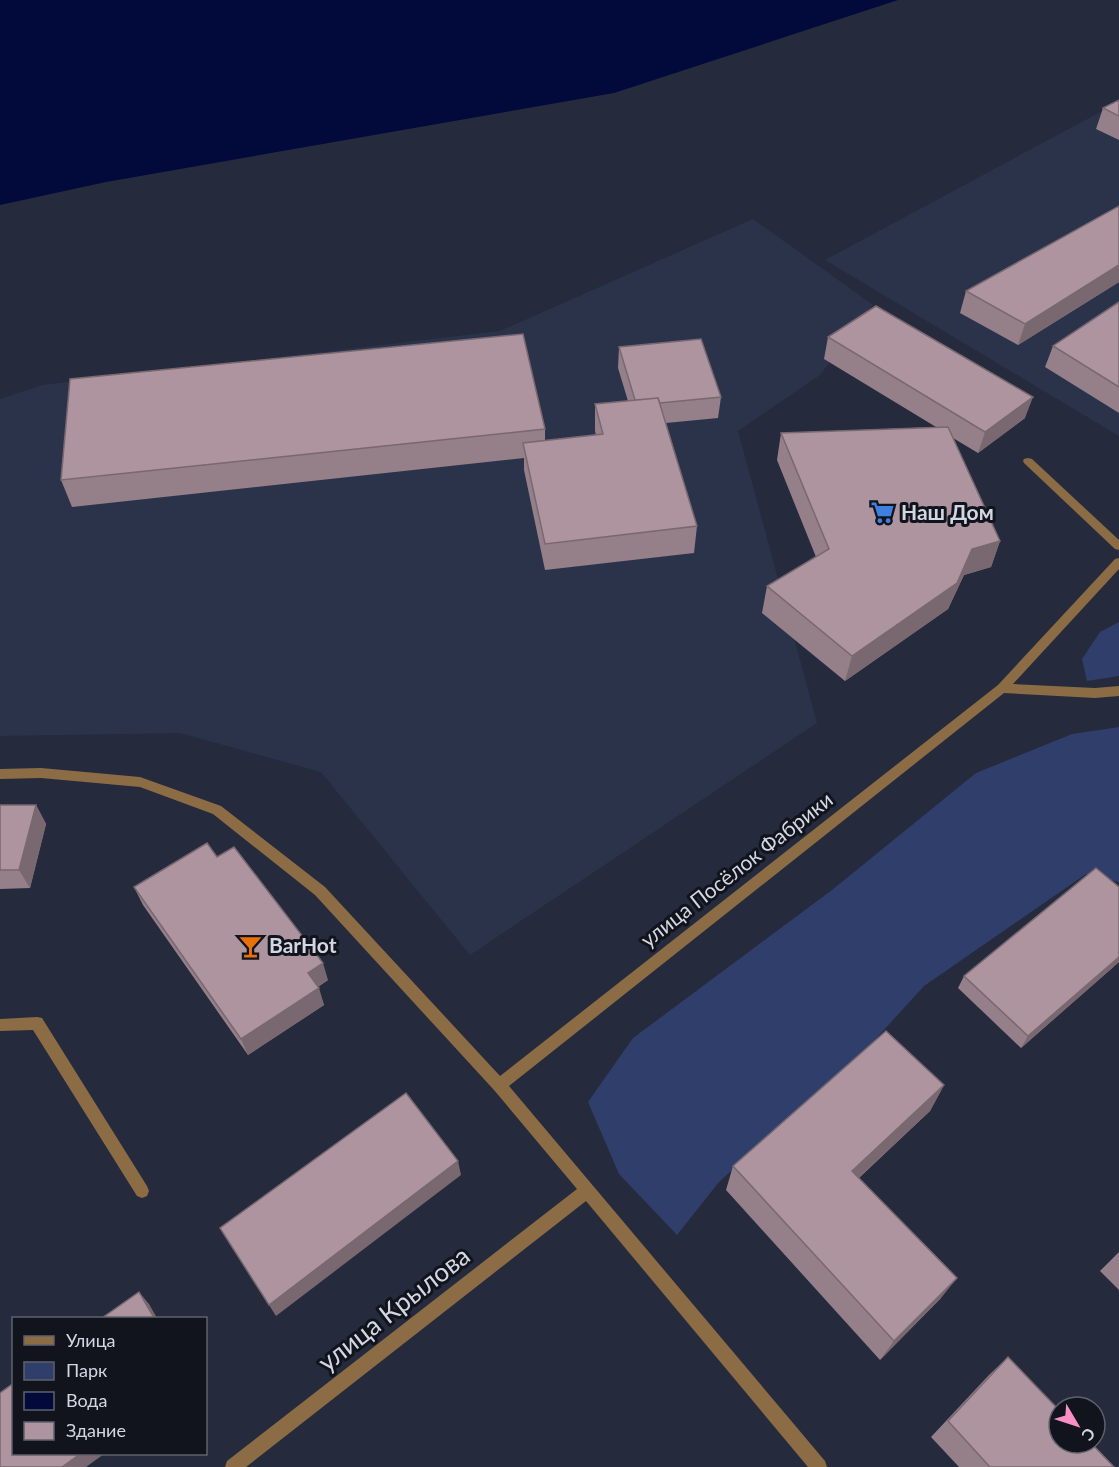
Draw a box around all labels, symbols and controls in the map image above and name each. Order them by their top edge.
place label: Наш Дом [901,499,994,524]
supermarket icon: Наш Дом [870,500,896,526]
street label: улица Посёлок Фабрики [635,786,837,952]
place label: BarHot [269,932,337,957]
bar icon: BarHot [238,933,264,959]
street label: улица Крылова [311,1239,476,1377]
legend [12,1317,207,1455]
text: Улица [66,1329,116,1351]
text: Парк [66,1359,108,1381]
text: Вода [66,1389,107,1411]
north arrow [1047,1395,1107,1455]
text: Здание [66,1419,126,1441]
text: С [1078,1425,1100,1445]

